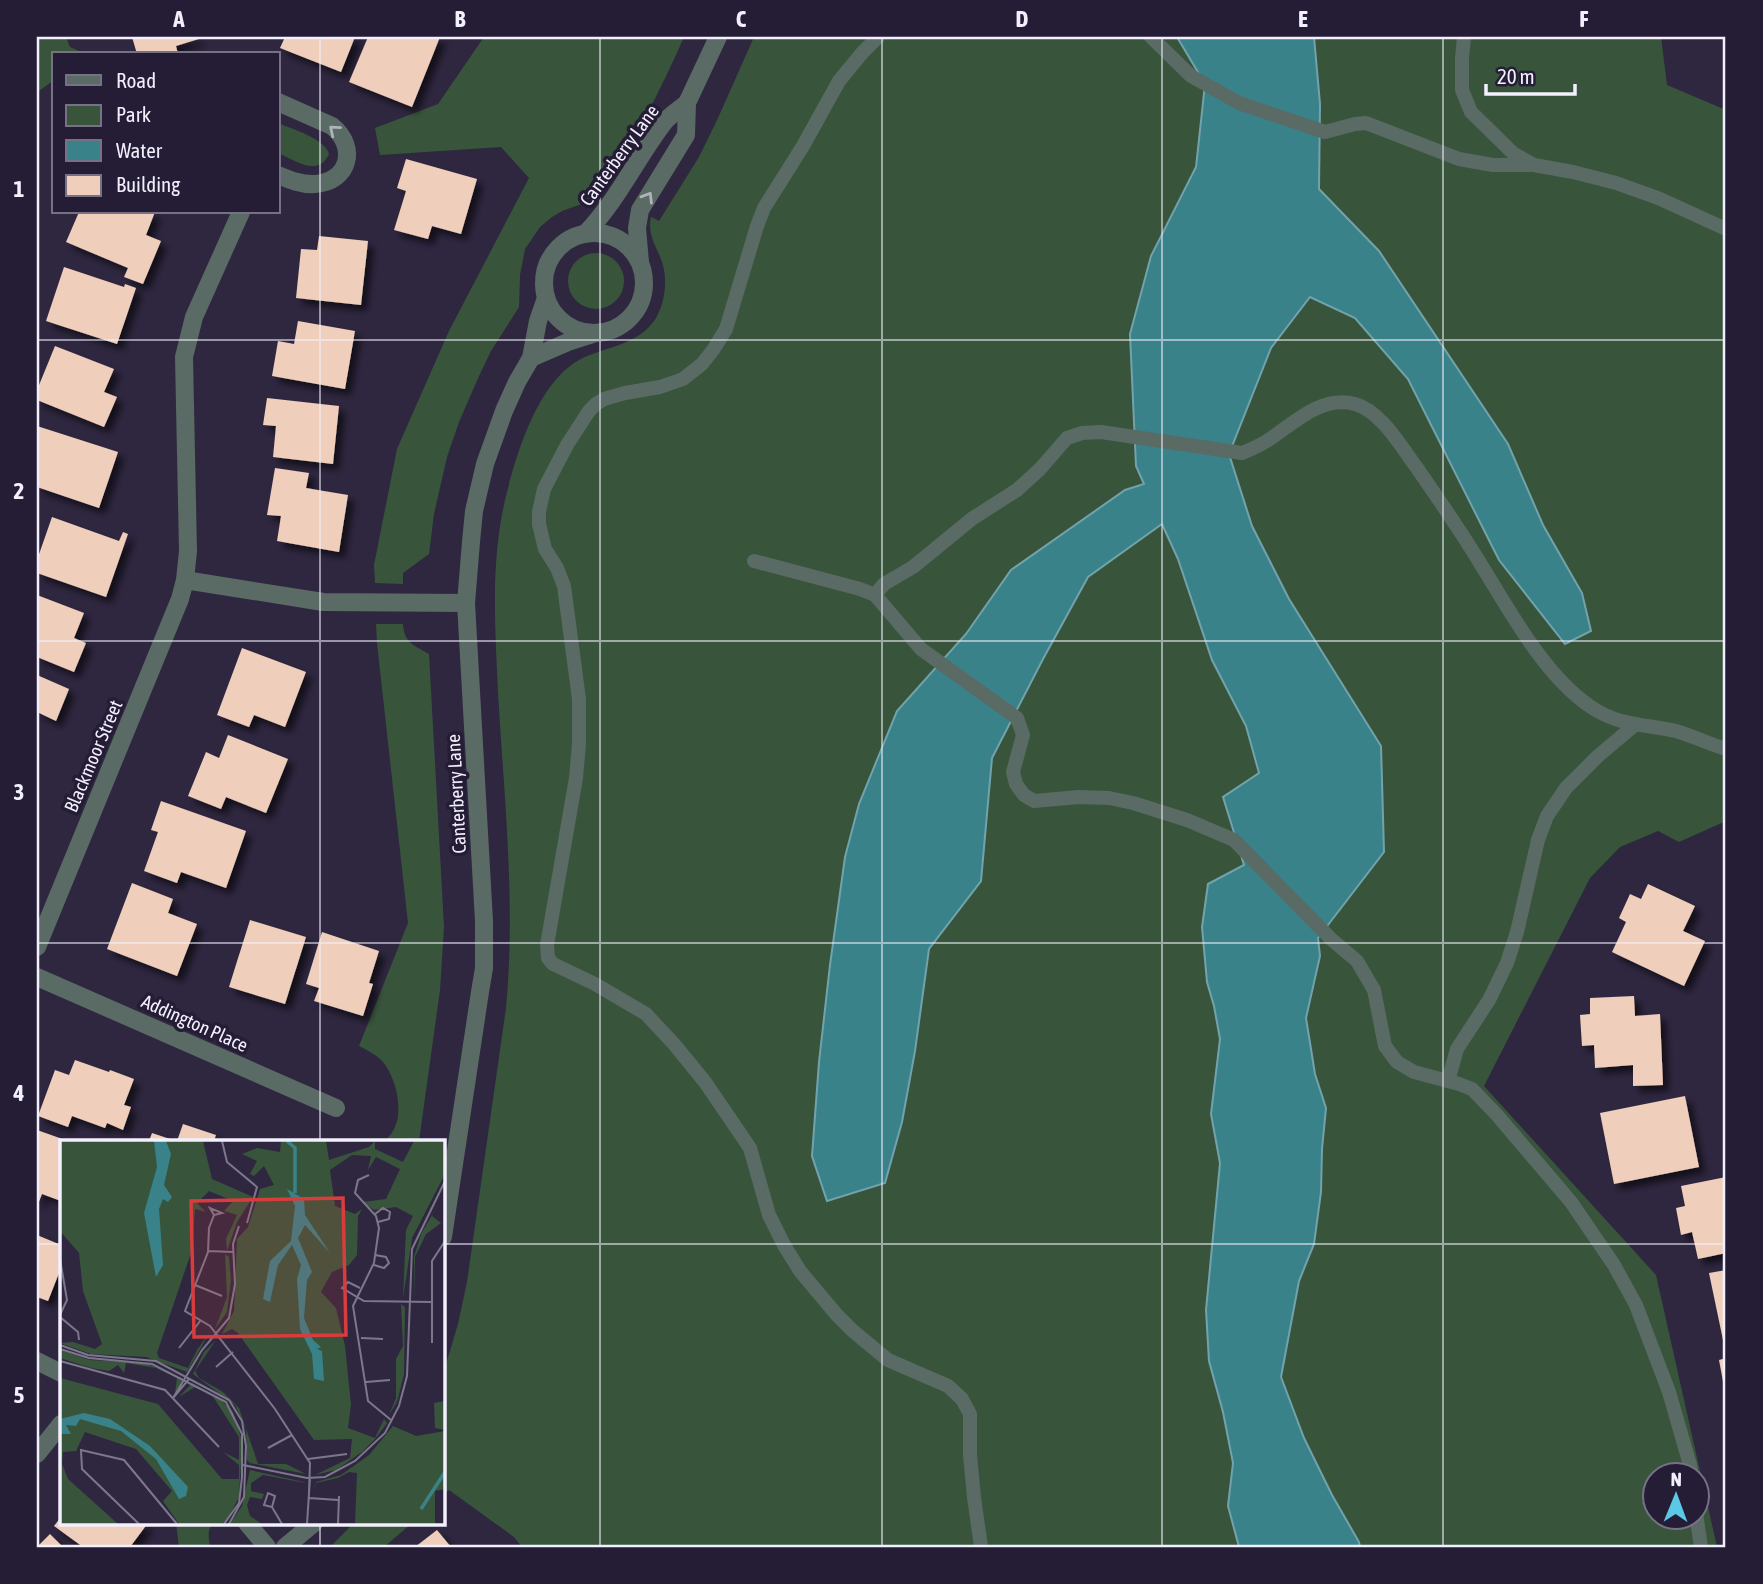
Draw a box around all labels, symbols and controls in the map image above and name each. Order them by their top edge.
text: A [172,6,185,32]
text: B [455,6,466,32]
text: C [736,6,747,32]
text: D [1016,6,1029,32]
text: E [1298,6,1308,32]
text: F [1579,6,1589,32]
legend [52,52,280,214]
scale bar [1486,52,1576,96]
text: 20 m [1497,64,1535,88]
text: Road [116,68,156,92]
street label: Canterberry Lane [575,100,663,210]
text: Park [116,102,151,126]
one-way arrow [329,126,342,138]
text: Water [116,138,163,162]
text: Building [116,172,180,196]
text: 1 [14,176,25,202]
one-way arrow [639,191,652,204]
text: 2 [14,478,24,504]
street label: Blackmoor Street [59,697,127,815]
street label: Canterberry Lane [442,734,470,854]
text: 3 [14,779,24,805]
street label: Addington Place [138,990,252,1056]
text: 4 [13,1080,25,1106]
inset map [60,1140,444,1524]
text: 5 [14,1382,25,1408]
north arrow [1640,1462,1710,1532]
text: N [1670,1468,1682,1490]

